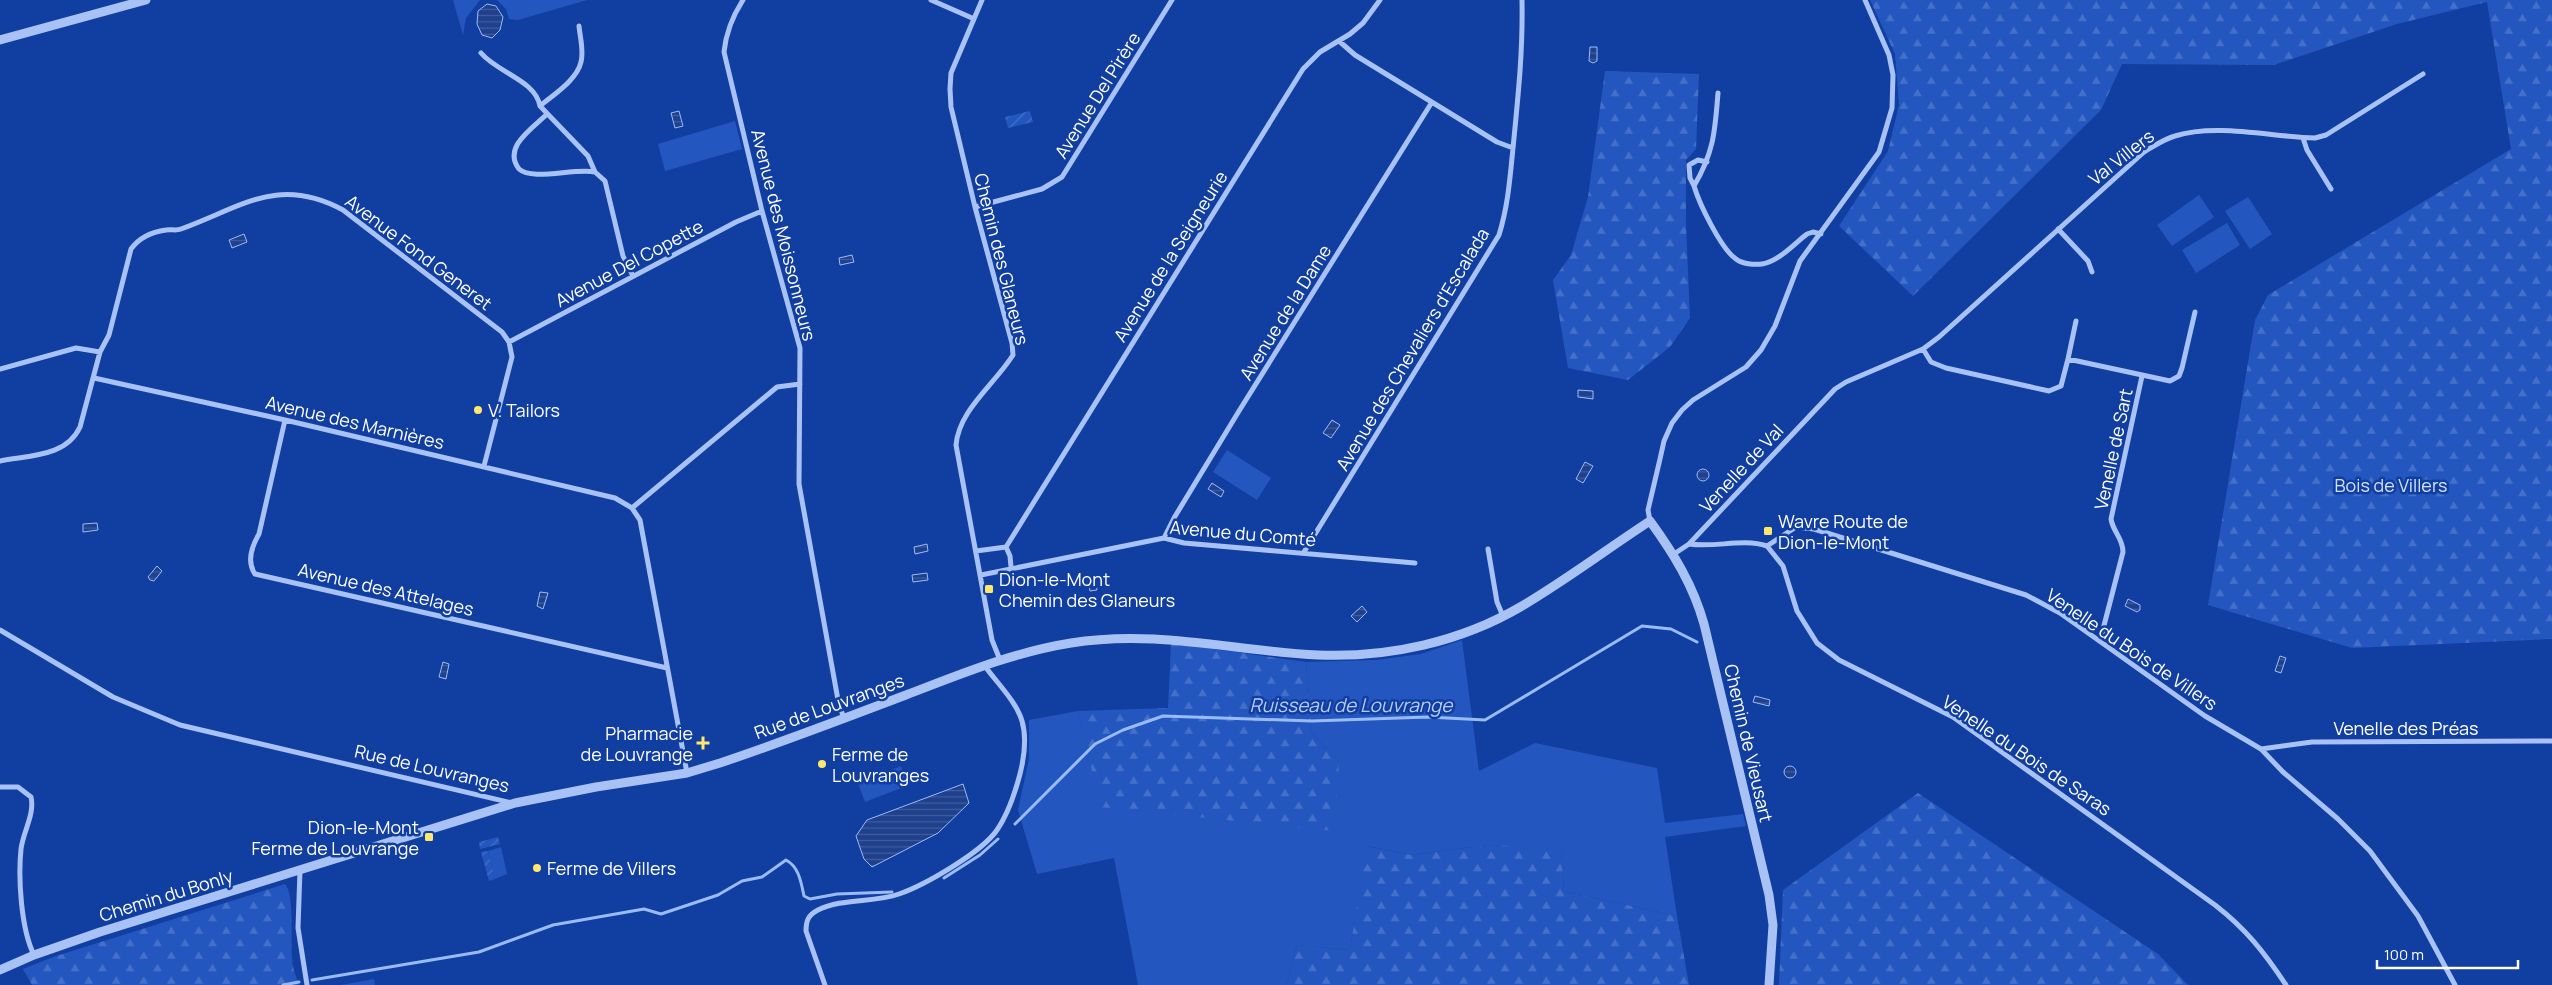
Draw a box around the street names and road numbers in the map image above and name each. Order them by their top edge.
street label: Avenue Del Pirère [1049,27,1145,163]
street label: Val Villers [2083,124,2159,190]
street label: Avenue des Moissonneurs [746,127,822,343]
street label: Avenue de la Seigneurie [1108,166,1232,346]
street label: Chemin des Glaneurs [969,171,1035,347]
street label: Avenue Fond Generet [341,189,497,315]
street label: Avenue Del Copette [551,214,707,312]
street label: Avenue des Chevaliers d'Escalada [1330,223,1494,475]
street label: Avenue de la Dame [1234,240,1336,384]
street label: Venelle de Sart [2088,386,2138,512]
street label: Avenue des Marnières [263,390,447,454]
street label: Venelle de Val [1694,419,1788,517]
street label: Avenue du Comté [1169,515,1317,551]
street label: Avenue des Attelages [296,557,476,621]
street label: Venelle du Bois de Villers [2042,583,2222,715]
street label: Chemin de Vieusart [1719,662,1779,824]
street label: Rue de Louvranges [751,668,907,744]
street label: Venelle du Bois de Saras [1938,689,2116,821]
street label: Venelle des Préas [2333,716,2479,740]
street label: Rue de Louvranges [352,739,512,797]
street label: Chemin du Bonly [96,863,236,927]

